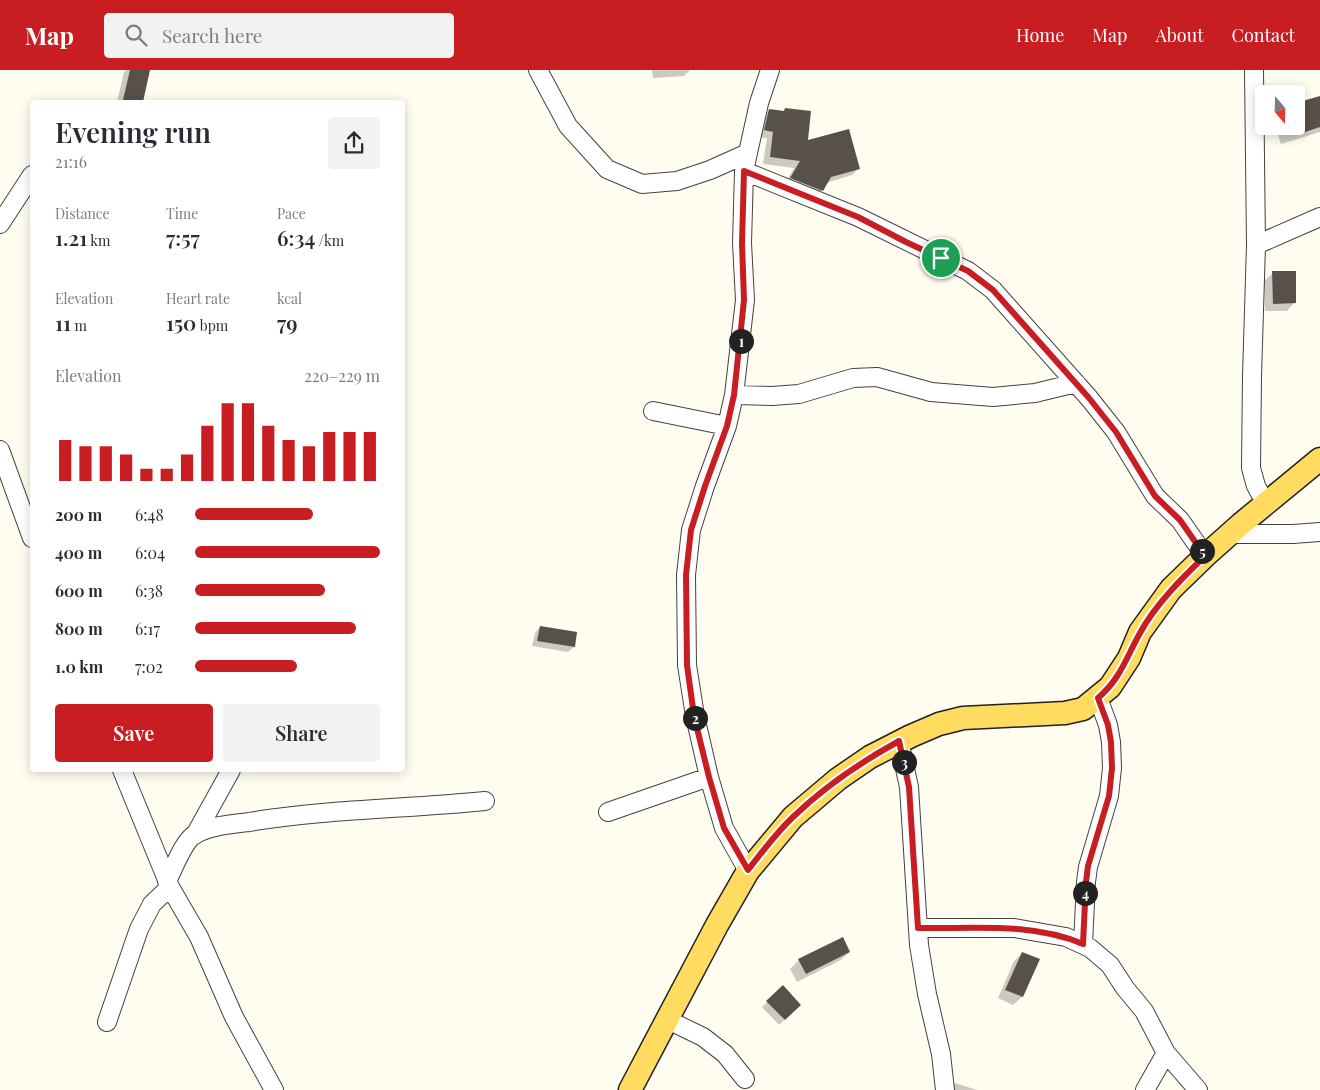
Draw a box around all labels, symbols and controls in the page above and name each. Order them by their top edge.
search box [104,13,454,58]
text: Map [25,19,74,51]
icon: search [122,21,150,49]
text: Search here [162,22,262,48]
text: Home [1016,23,1064,47]
text: Map [1092,23,1127,47]
text: About [1155,23,1204,47]
text: Contact [1232,23,1295,47]
north arrow [1255,85,1305,135]
map controls [1255,85,1305,135]
text: Evening run [55,113,211,150]
button: share [328,117,380,169]
text: 21:16 [55,151,87,172]
text: Distance [55,204,110,223]
text: Time [166,204,198,223]
text: Pace [277,204,306,223]
text: 1.21 [55,223,87,251]
text: 7:57 [166,223,200,251]
text: 6:34 [277,223,315,251]
text: km [87,231,110,250]
text: /km [315,231,344,250]
pin [920,237,962,279]
icon: arrive [927,244,955,272]
text: Elevation [55,289,113,308]
text: Heart rate [166,289,230,308]
text: kcal [277,289,302,308]
text: 11 [55,308,71,336]
text: 150 [166,308,196,336]
text: 79 [277,308,298,336]
text: m [71,316,87,335]
text: bpm [196,316,228,335]
pin: 1 [728,328,754,354]
text: 1 [739,332,744,351]
text: Elevation [55,365,122,386]
text: 220–229 m [304,365,380,386]
text: 200 m [55,504,102,525]
text: 6:48 [135,504,164,525]
pin: 5 [1190,538,1214,564]
text: 400 m [55,542,102,563]
text: 6:04 [135,542,165,563]
text: 5 [1199,542,1206,561]
text: 600 m [55,580,103,601]
text: 6:38 [135,580,163,601]
text: 800 m [55,618,103,639]
text: 6:17 [135,618,160,639]
text: 1.0 km [55,656,103,677]
text: 7:02 [135,656,163,677]
button: Save [55,704,213,762]
button: Share [223,704,380,762]
pin: 2 [682,706,708,730]
text: 2 [692,709,699,728]
pin: 3 [892,750,916,774]
text: 3 [901,753,908,772]
pin: 4 [1072,880,1098,906]
text: 4 [1082,884,1089,903]

